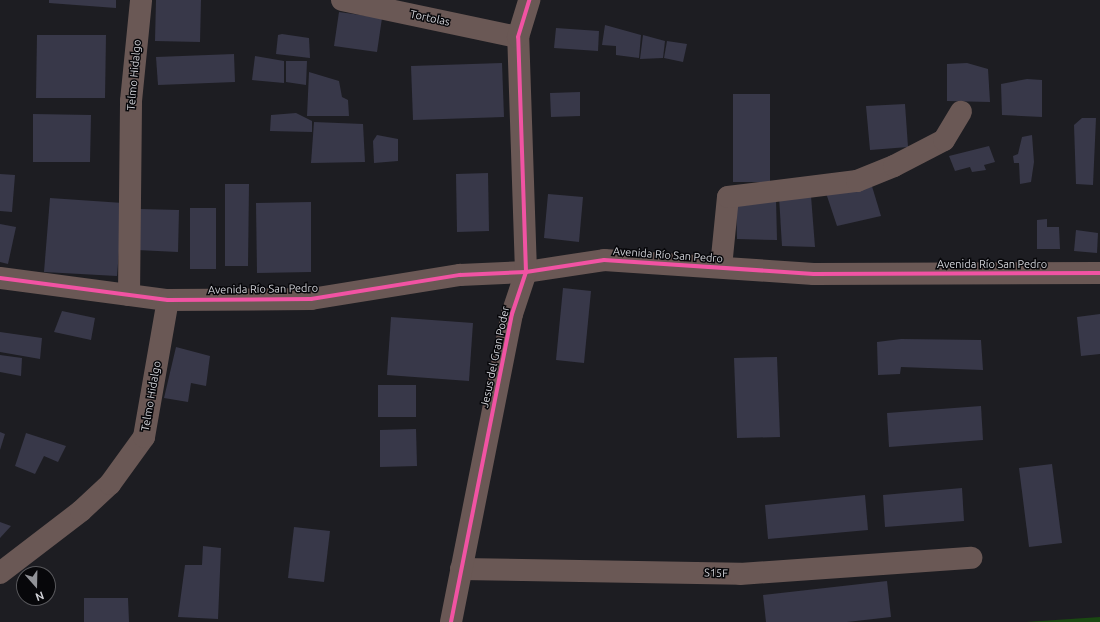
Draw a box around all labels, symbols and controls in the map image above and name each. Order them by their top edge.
street label: Tortolas [409,7,451,29]
street label: Telmo Hidalgo [124,39,144,111]
street label: Avenida Río San Pedro [613,245,723,265]
street label: Avenida Río San Pedro [937,257,1047,271]
street label: Avenida Río San Pedro [208,281,318,297]
street label: Jesus del Gran Poder [478,305,512,409]
street label: Telmo Hidalgo [138,360,164,432]
north arrow [16,566,56,606]
street label: S15F [704,566,728,580]
text: N [34,589,46,603]

